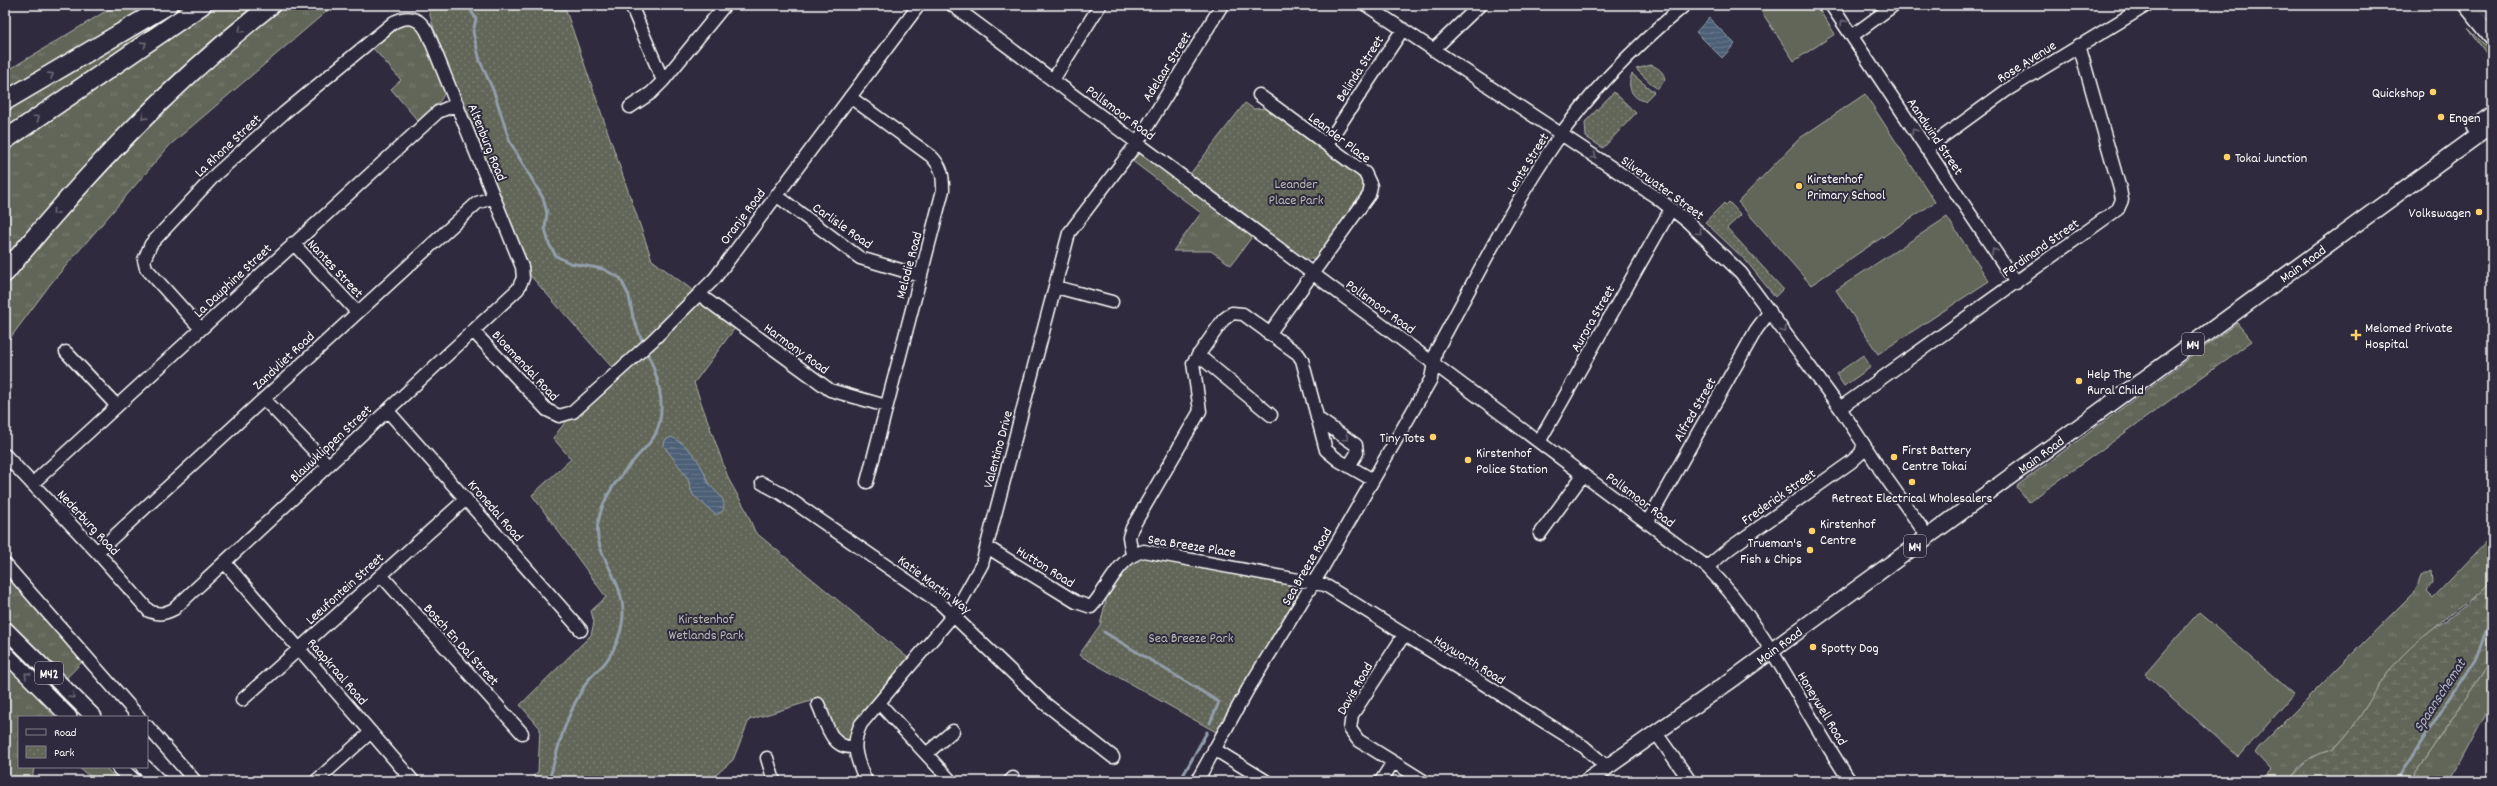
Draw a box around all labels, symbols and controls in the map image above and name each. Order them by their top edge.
one-way arrow [1840,20,1847,27]
one-way arrow [238,25,245,32]
street label: Adelaar Street [1138,28,1197,106]
street label: Belinda Street [1332,32,1390,106]
street label: Rose Avenue [1994,37,2061,89]
one-way arrow [140,41,147,49]
one-way arrow [47,73,54,80]
street label: Pollsmoor Road [1081,81,1158,146]
place label: Quickshop [2372,84,2425,104]
marker: Quickshop [2428,87,2438,97]
street label: Aandwind Street [1901,95,1968,180]
street label: Altenburg Road [462,101,511,184]
street label: Leander Place [1303,108,1374,169]
place label: Engen [2449,109,2481,129]
street label: La Rhone Street [191,110,266,183]
one-way arrow [142,112,149,119]
marker: Engen [2436,112,2446,122]
one-way arrow [33,115,40,123]
one-way arrow [1912,128,1919,135]
street label: Lente Street [1502,129,1555,197]
place label: Tokai Junction [2235,149,2307,169]
one-way arrow [1589,151,1596,158]
street label: Silverwater Street [1616,152,1708,226]
marker: Tokai Junction [2222,152,2232,162]
place label: Kirstenhof Primary School [1807,170,1886,206]
park label: Leander Place Park [1268,175,1324,211]
marker: Kirstenhof Primary School [1794,181,1804,191]
street label: Oranje Road [716,185,771,249]
street label: Carlisle Road [808,199,876,255]
place label: Volkswagen [2409,204,2471,224]
one-way arrow [53,207,60,215]
marker: Volkswagen [2474,207,2484,217]
street label: Ferdinand Street [1999,215,2084,283]
one-way arrow [1694,227,1702,235]
street label: Melodie Road [891,230,928,301]
street label: Nantes Street [302,235,367,303]
street label: La Dauphine Street [190,240,277,323]
street label: Main Road [2276,241,2331,289]
one-way arrow [1991,248,1999,255]
street label: Pollsmoor Road [1341,275,1419,340]
street label: Aurora Street [1567,282,1621,356]
street label: Harmony Road [759,319,833,380]
place label: Melomed Private Hospital [2365,319,2452,355]
one-way arrow [1779,325,1786,332]
street label: Bloemendal Road [486,326,563,406]
street label: Zandvliet Road [249,327,320,395]
marker: Melomed Private Hospital [2350,329,2362,341]
road number: M4 [2182,333,2204,355]
place label: Help The Rural Child [2087,365,2144,401]
street label: Alfred Street [1669,374,1722,446]
marker: Help The Rural Child [2074,376,2084,386]
street label: Blauwklippen Street [286,401,377,488]
street label: Valentino Drive [979,408,1019,491]
place label: Tiny Tots [1380,429,1425,449]
marker: Tiny Tots [1428,432,1438,442]
street label: Main Road [2014,432,2069,480]
one-way arrow [1342,433,1349,440]
place label: First Battery Centre Tokai [1902,441,1971,477]
place label: Kirstenhof Police Station [1476,444,1548,480]
marker: First Battery Centre Tokai [1889,452,1899,462]
marker: Kirstenhof Police Station [1463,455,1473,465]
street label: Frederick Street [1738,465,1820,531]
street label: Pollsmoor Road [1601,468,1678,533]
street label: Kronedal Road [462,476,527,547]
marker: Retreat Electrical Wholesalers [1907,477,1917,487]
street label: Nederburg Road [52,486,123,561]
place label: Retreat Electrical Wholesalers [1832,489,1992,509]
place label: Kirstenhof Centre [1820,515,1877,551]
street label: Sea Breeze Road [1277,524,1338,610]
marker: Kirstenhof Centre [1807,526,1817,536]
street label: Sea Breeze Place [1146,530,1237,564]
place label: Trueman's Fish & Chips [1740,534,1802,570]
road number: M4 [1904,535,1926,557]
street label: Hutton Road [1012,542,1078,594]
marker: Trueman's Fish & Chips [1805,545,1815,555]
street label: Leeufontein Street [302,549,389,630]
street label: Katie Martin Way [893,551,975,620]
street label: Bosch En Dal Street [418,600,503,691]
park label: Kirstenhof Wetlands Park [668,610,744,646]
street label: Main Road [1753,623,1807,671]
park label: Sea Breeze Park [1149,629,1234,649]
street label: Hayworth Road [1429,631,1509,691]
street label: Raapkraal Road [302,634,371,710]
place label: Spotty Dog [1821,639,1879,659]
marker: Spotty Dog [1808,642,1818,652]
water label: Spaanschemat [2409,654,2473,737]
street label: Davis Road [1333,659,1379,719]
road number: M42 [35,662,63,684]
street label: Honeywell Road [1791,668,1851,750]
one-way arrow [24,672,32,679]
one-way arrow [67,691,75,699]
legend [18,716,148,768]
text: Road [54,725,76,742]
text: Park [54,745,75,762]

